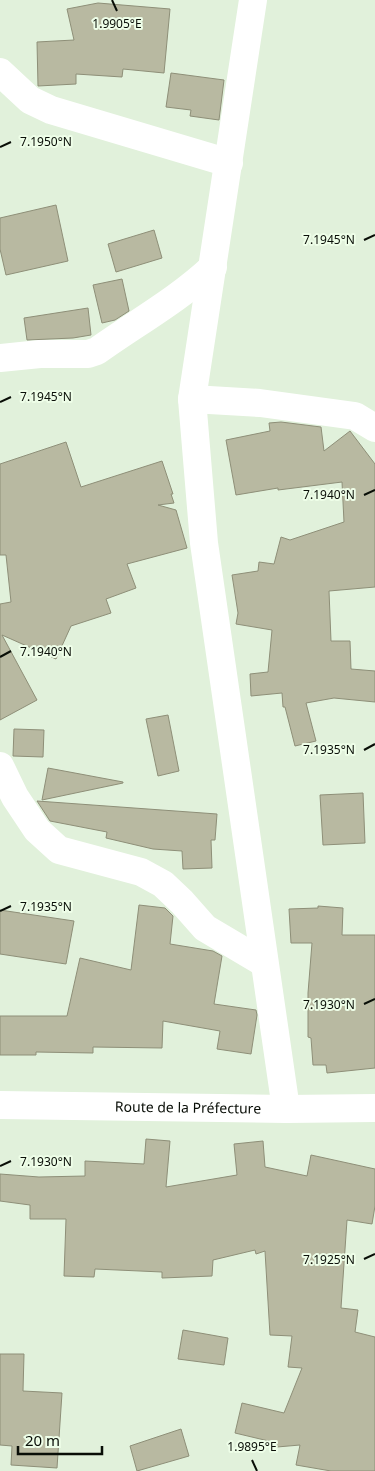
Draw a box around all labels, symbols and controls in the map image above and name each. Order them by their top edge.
text: 1.9905°E [92,15,142,32]
text: 7.1950°N [20,133,72,150]
text: 7.1945°N [303,231,355,248]
text: 7.1945°N [20,388,72,405]
text: 7.1940°N [303,486,355,503]
text: 7.1940°N [20,643,72,660]
text: 7.1935°N [303,741,355,758]
text: 7.1935°N [20,898,72,915]
text: 7.1930°N [303,996,355,1013]
street label: Route de la Préfecture [115,1097,261,1118]
text: 7.1930°N [20,1153,72,1170]
text: 7.1925°N [303,1251,355,1268]
scale bar [18,1424,101,1456]
text: 20 m [25,1430,60,1450]
text: 1.9895°E [227,1438,277,1455]

